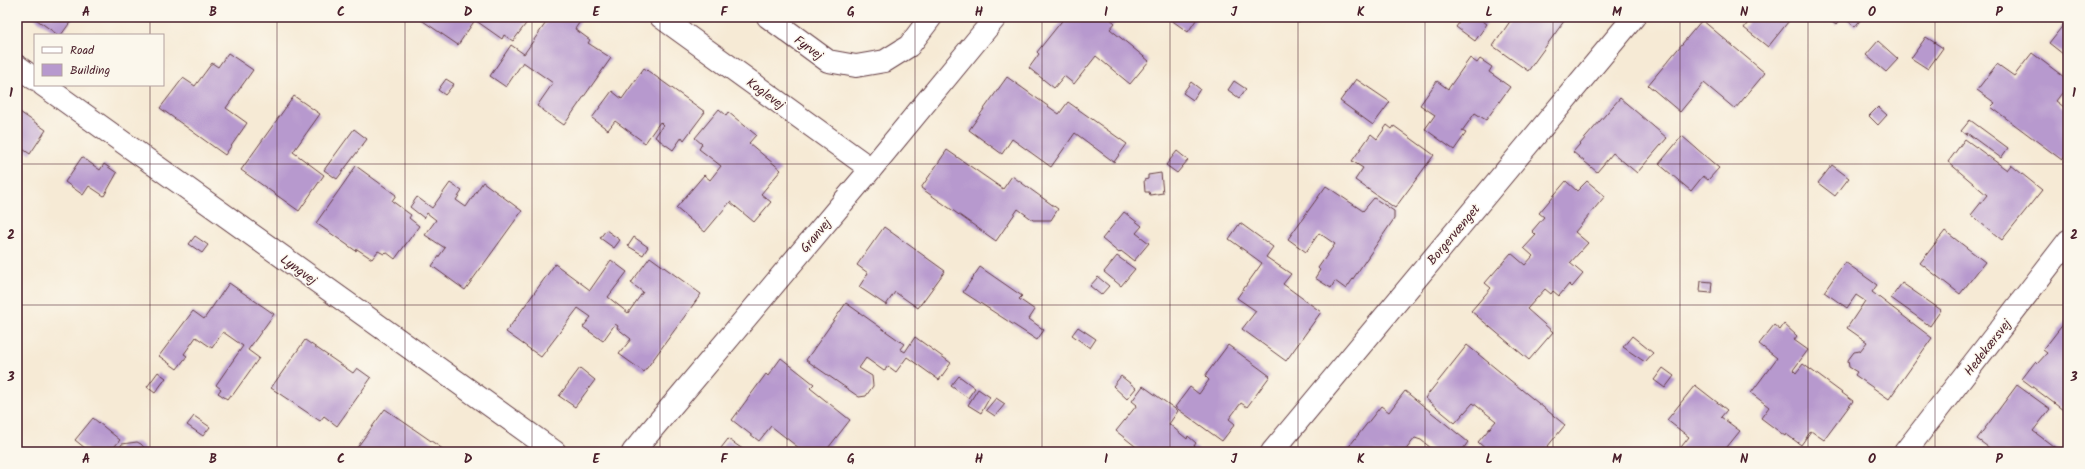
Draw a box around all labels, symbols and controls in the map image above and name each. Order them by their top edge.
text: A [82,2,90,23]
text: B [209,2,217,23]
text: C [337,2,345,23]
text: D [464,2,473,23]
text: E [592,2,600,23]
text: F [720,2,728,23]
text: G [847,2,855,23]
text: H [975,2,984,23]
text: I [1104,2,1108,23]
text: J [1231,2,1238,23]
text: K [1357,2,1365,23]
text: L [1485,2,1493,23]
text: M [1612,2,1622,23]
text: N [1740,2,1749,23]
text: O [1868,2,1876,23]
text: P [1995,2,2003,23]
street label: Fyrvej [789,30,828,66]
legend [34,34,164,86]
text: Road [70,41,95,60]
text: Building [70,61,110,80]
street label: Koglevej [741,73,789,116]
text: 1 [9,83,13,104]
text: 1 [2072,83,2076,104]
street label: Borgervænget [1422,199,1487,270]
street label: Granvej [795,213,837,258]
text: 2 [7,225,15,246]
text: 2 [2070,225,2078,246]
street label: Lyngvej [275,250,321,291]
street label: Hedekærsvej [1959,314,2018,381]
text: 3 [6,367,15,388]
text: 3 [2069,367,2078,388]
text: A [82,449,90,469]
text: B [209,449,217,469]
text: C [337,449,345,469]
text: D [464,449,473,469]
text: E [592,449,600,469]
text: F [720,449,728,469]
text: G [847,449,855,469]
text: H [975,449,984,469]
text: I [1104,449,1108,469]
text: J [1231,449,1238,469]
text: K [1357,449,1365,469]
text: L [1485,449,1493,469]
text: M [1612,449,1622,469]
text: N [1740,449,1749,469]
text: O [1868,449,1876,469]
text: P [1995,449,2003,469]

